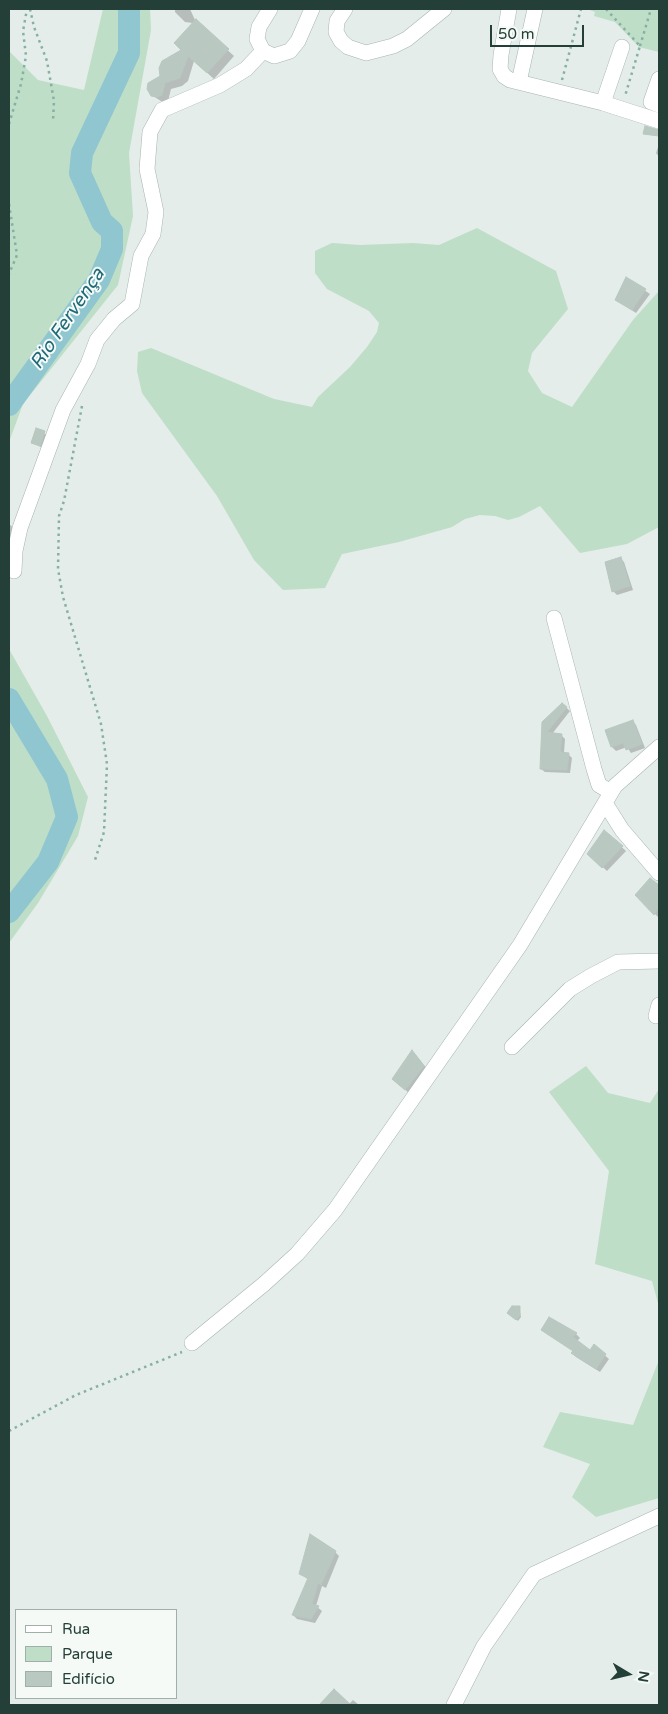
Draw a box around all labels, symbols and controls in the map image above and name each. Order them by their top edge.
scale bar [493,15,587,47]
text: 50 m [498,25,535,43]
water label: Rio Fervença [26,264,110,374]
legend [15,1609,178,1699]
text: Rua [62,1620,90,1638]
text: Parque [62,1645,113,1663]
north arrow [603,1649,653,1699]
text: Edifício [62,1670,115,1688]
text: N [634,1670,653,1683]

